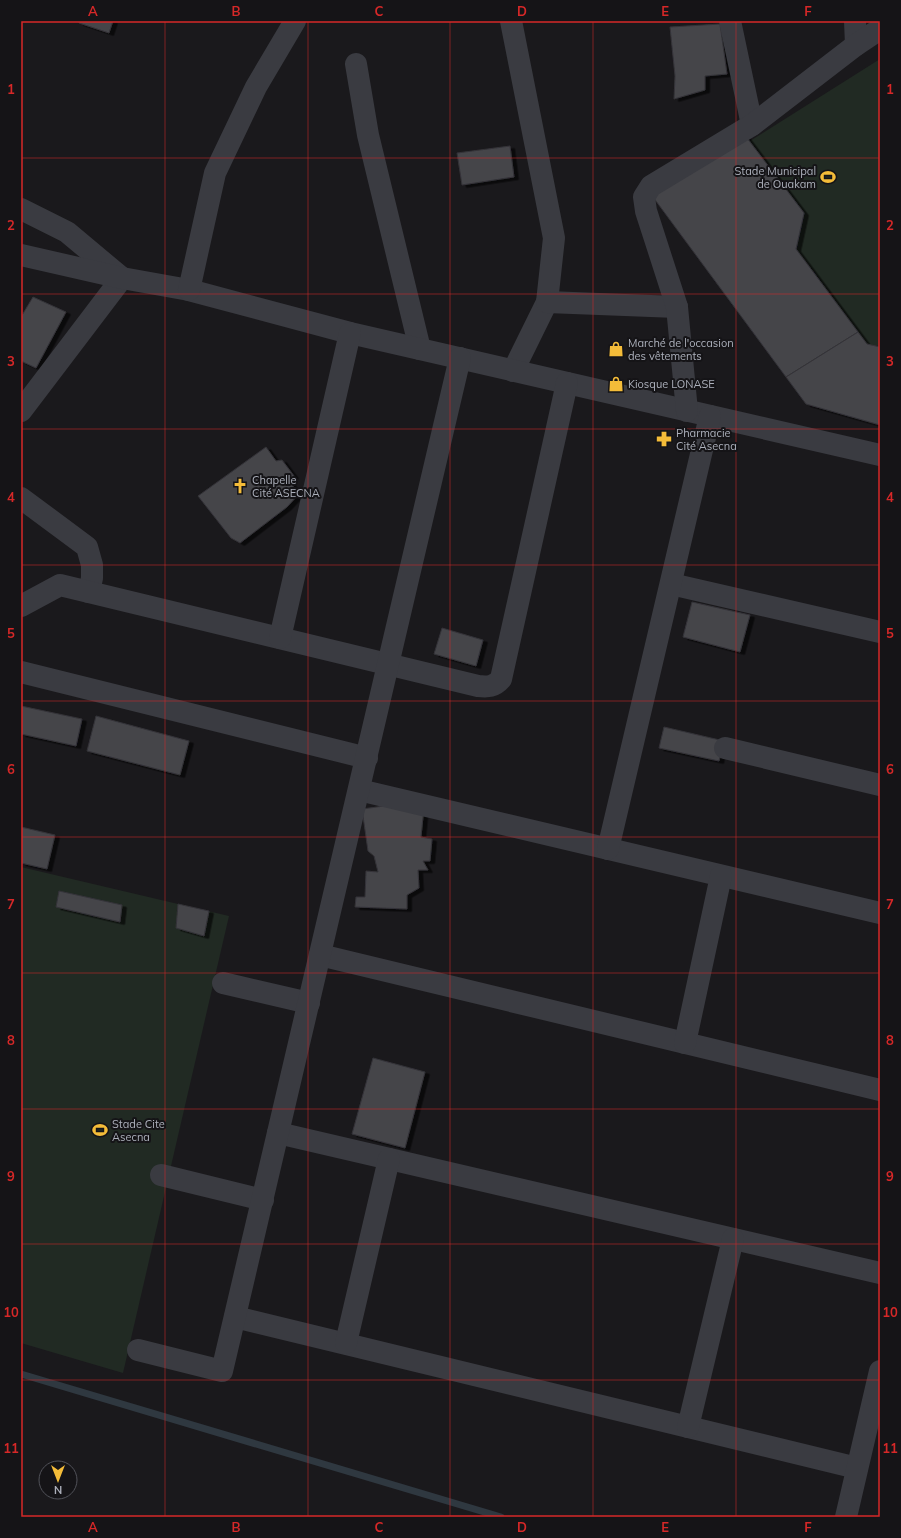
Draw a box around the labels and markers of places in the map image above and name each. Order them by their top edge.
place label: Stade Municipal de Ouakam [735,164,816,191]
sports icon: Stade Municipal de Ouakam [819,168,837,186]
place label: Marché de l'occasion des vêtements [628,336,734,363]
shop icon: Marché de l'occasion des vêtements [607,340,625,358]
shop icon: Kiosque LONASE [607,375,625,393]
place label: Kiosque LONASE [628,377,715,391]
place label: Pharmacie Cité Asecna [676,426,737,453]
pharmacy icon: Pharmacie Cité Asecna [655,430,673,448]
place label: Chapelle Cité ASECNA [252,473,320,500]
church icon: Chapelle Cité ASECNA [231,477,249,495]
place label: Stade Cite Asecna [112,1117,165,1144]
sports icon: Stade Cite Asecna [91,1121,109,1139]

